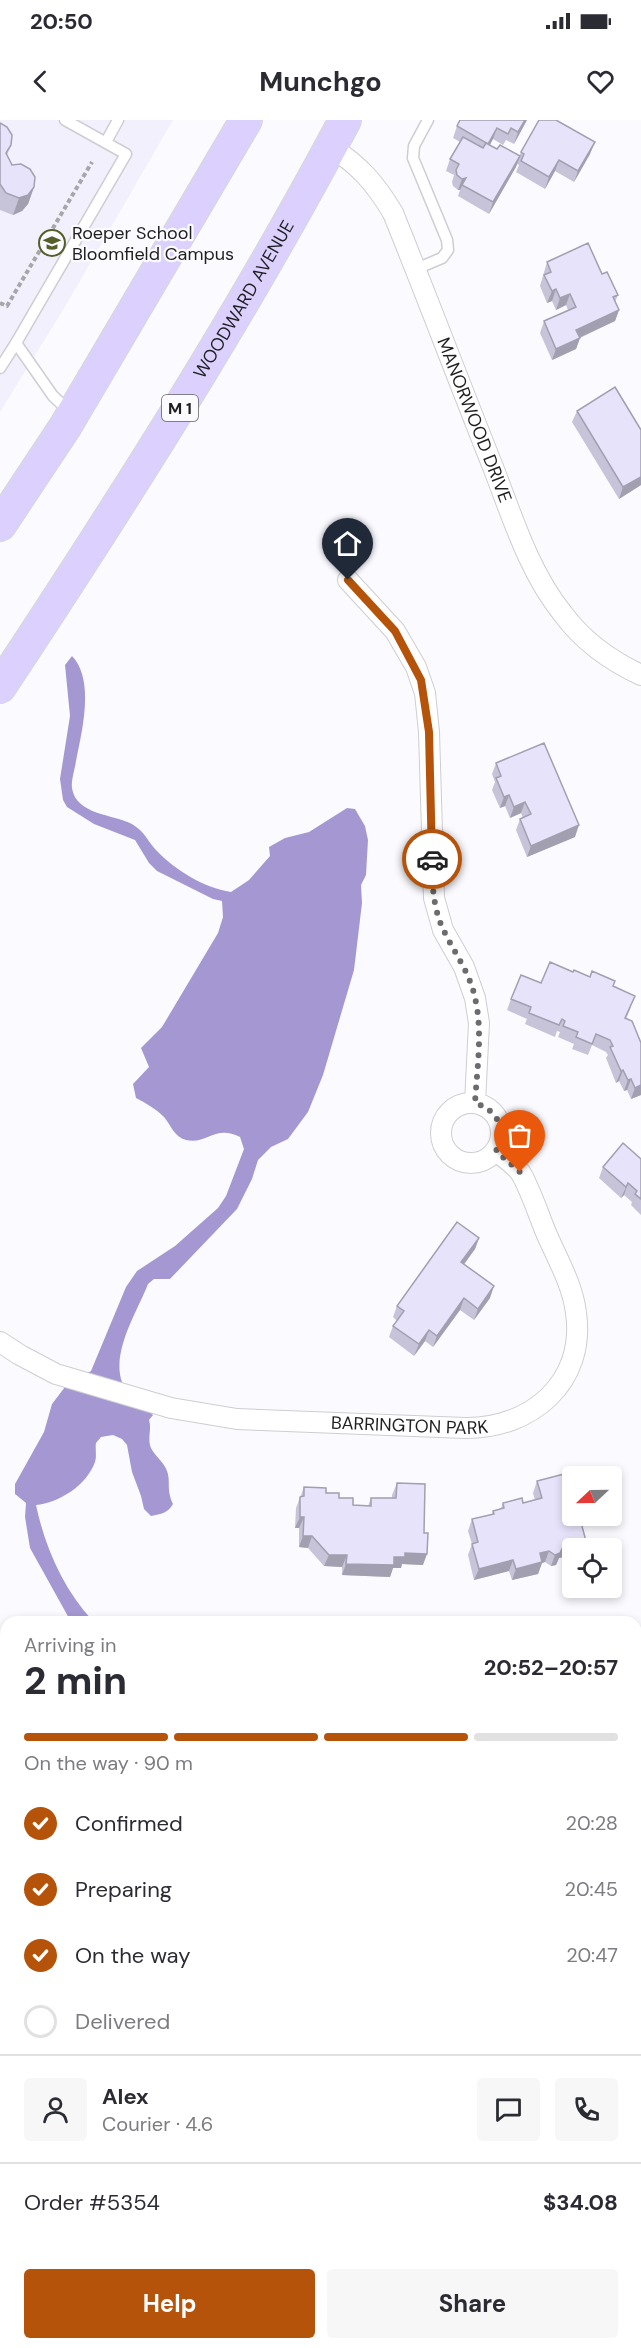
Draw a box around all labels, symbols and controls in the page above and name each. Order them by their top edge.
text: 20:50 [30,7,93,36]
text: Munchgo [259,64,382,99]
icon: back [24,65,57,98]
icon: heart [584,65,617,98]
street label: WOODWARD AVENUE [188,216,300,383]
place label: Roeper School Bloomfield Campus [72,221,234,266]
school or university icon: Roeper School Bloomfield Campus [37,228,67,258]
street label: MANORWOOD DRIVE [431,334,517,506]
road number: M 1 [162,395,198,421]
pin [322,518,373,580]
icon: home [331,527,364,560]
courier [402,829,462,889]
icon: car [416,843,449,876]
pin [494,1110,545,1172]
icon: bag [503,1119,536,1152]
street label: BARRINGTON PARK [331,1411,490,1440]
north arrow [562,1466,622,1526]
map controls [562,1466,622,1598]
button: locate [562,1538,622,1598]
text: Arriving in [24,1632,116,1658]
text: 20:52–20:57 [484,1653,618,1682]
text: 2 min [24,1655,127,1706]
text: On the way · 90 m [24,1750,193,1776]
icon: check [24,1807,57,1840]
text: Confirmed [75,1809,183,1838]
text: 20:28 [566,1810,618,1836]
icon: check [24,1873,57,1906]
text: Preparing [75,1875,172,1904]
text: 20:45 [565,1876,618,1902]
icon: check [24,1939,57,1972]
text: On the way [75,1941,190,1970]
text: 20:47 [566,1942,618,1968]
text: Delivered [75,2007,170,2036]
button: person [24,2078,87,2141]
button: chat [477,2078,540,2141]
button: phone [555,2078,618,2141]
text: Alex [102,2082,149,2111]
text: Courier · 4.6 [102,2111,213,2137]
text: Order #5354 [24,2188,160,2217]
text: $34.08 [543,2188,618,2217]
button: Help [24,2269,315,2338]
button: Share [327,2269,618,2338]

